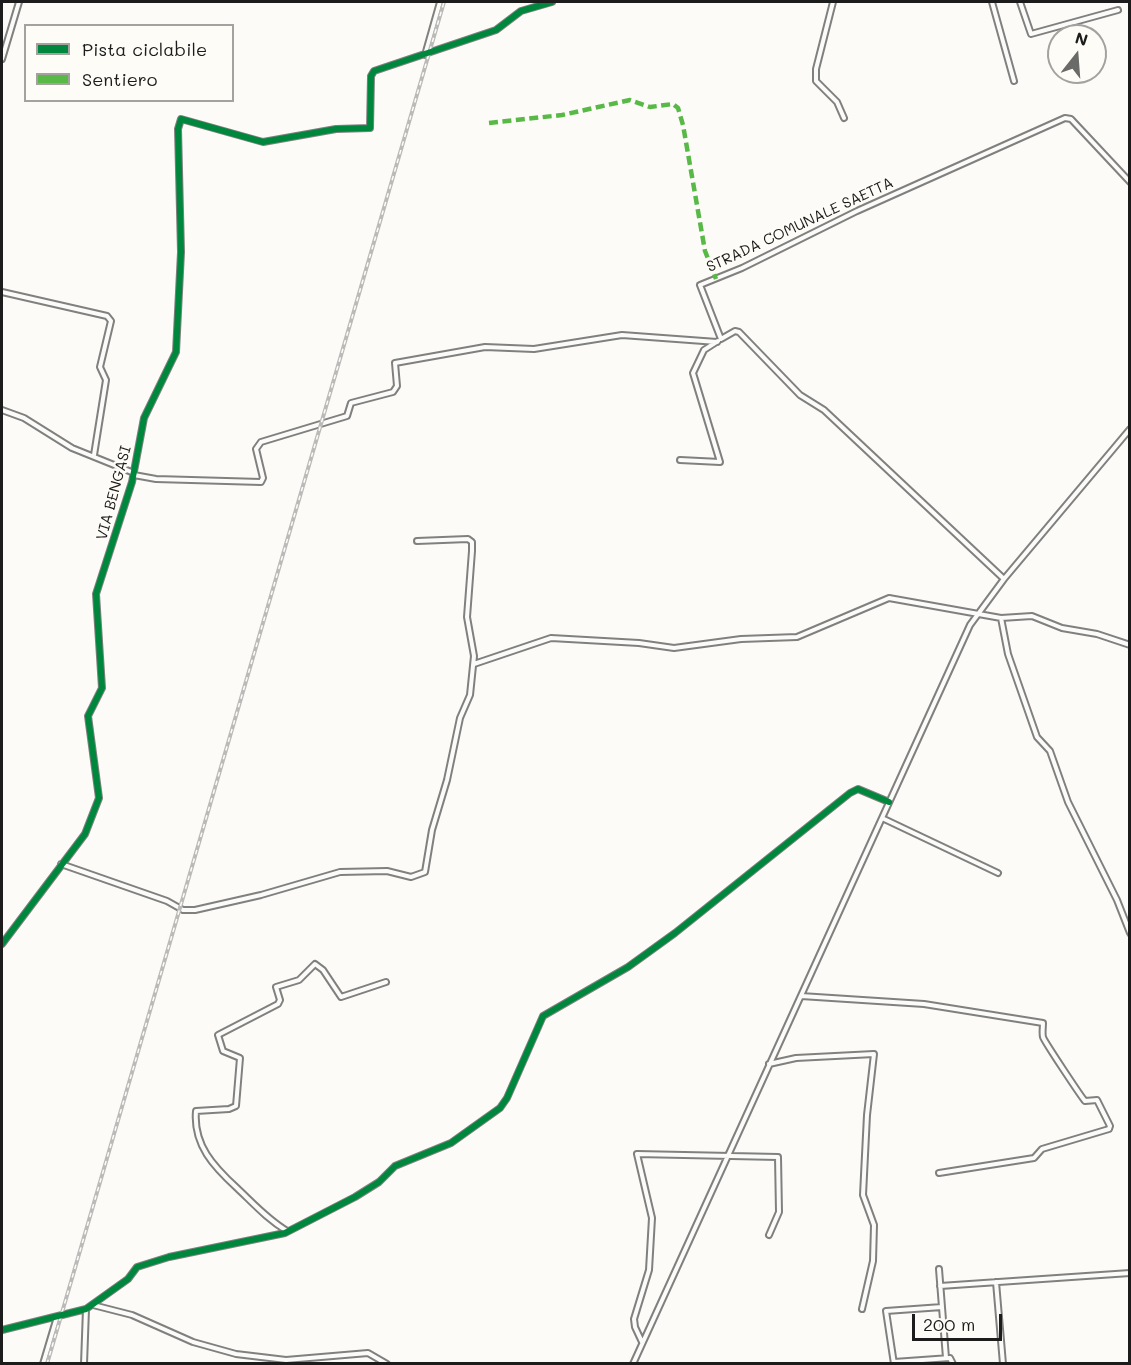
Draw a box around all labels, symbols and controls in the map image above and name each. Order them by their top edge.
legend [24,24,234,102]
north arrow [1047,24,1107,84]
text: N [1073,26,1091,50]
text: Pista ciclabile [82,37,207,61]
text: Sentiero [82,67,158,91]
street label: STRADA COMUNALE SAETTA [704,174,896,276]
street label: VIA BENGASI [93,444,135,542]
scale bar [915,1302,1005,1340]
text: 200 m [923,1312,975,1336]

